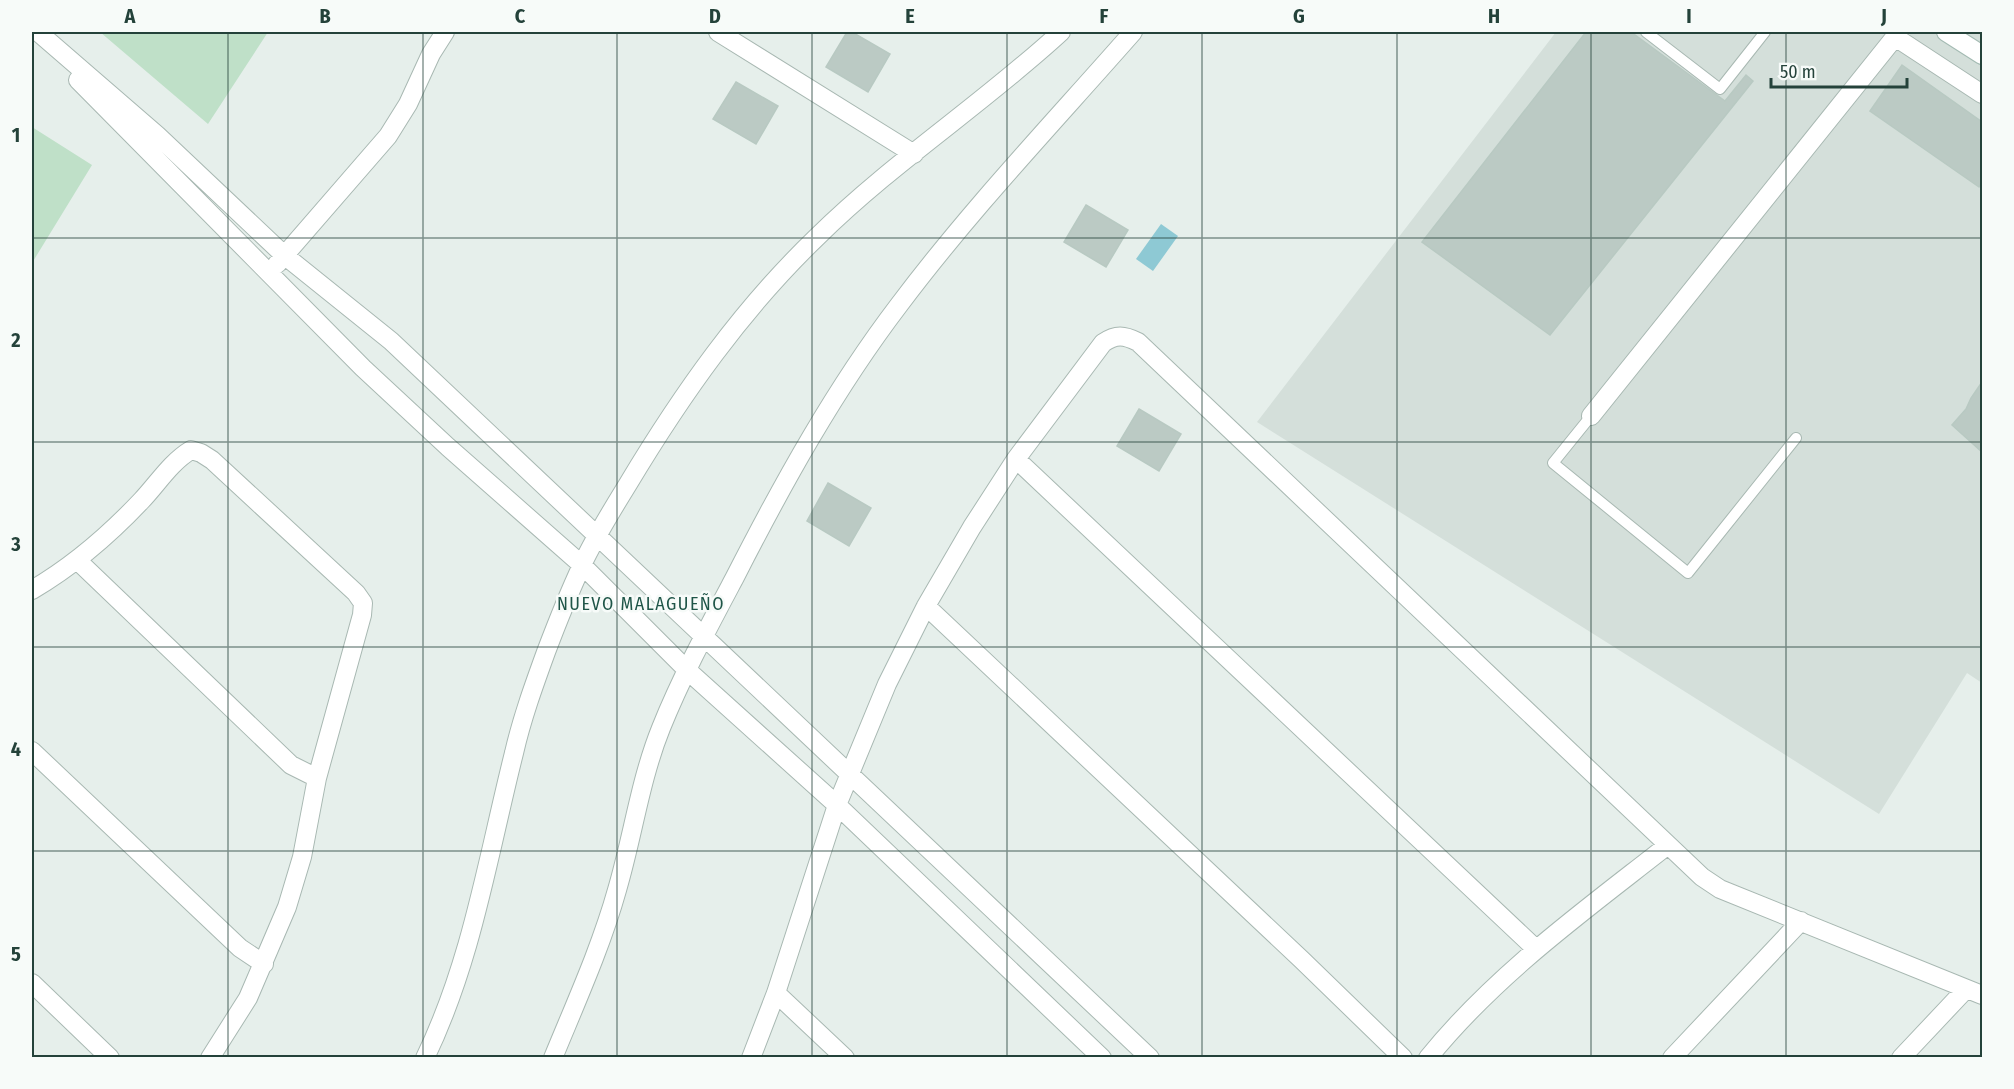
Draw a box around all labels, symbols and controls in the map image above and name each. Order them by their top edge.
text: A [124,4,137,28]
text: B [319,4,331,28]
text: C [515,4,526,28]
text: D [709,4,721,28]
text: E [905,4,915,28]
text: F [1100,4,1109,28]
text: G [1293,4,1305,28]
text: H [1488,4,1500,28]
text: I [1686,4,1692,28]
text: J [1880,4,1887,28]
scale bar [1771,51,1908,89]
text: 50 m [1780,61,1816,83]
text: 1 [12,123,20,147]
text: 2 [10,328,21,352]
text: 3 [10,532,21,556]
district label: NUEVO MALAGUEÑO [557,593,725,615]
text: 4 [11,737,21,761]
text: 5 [11,942,21,966]

